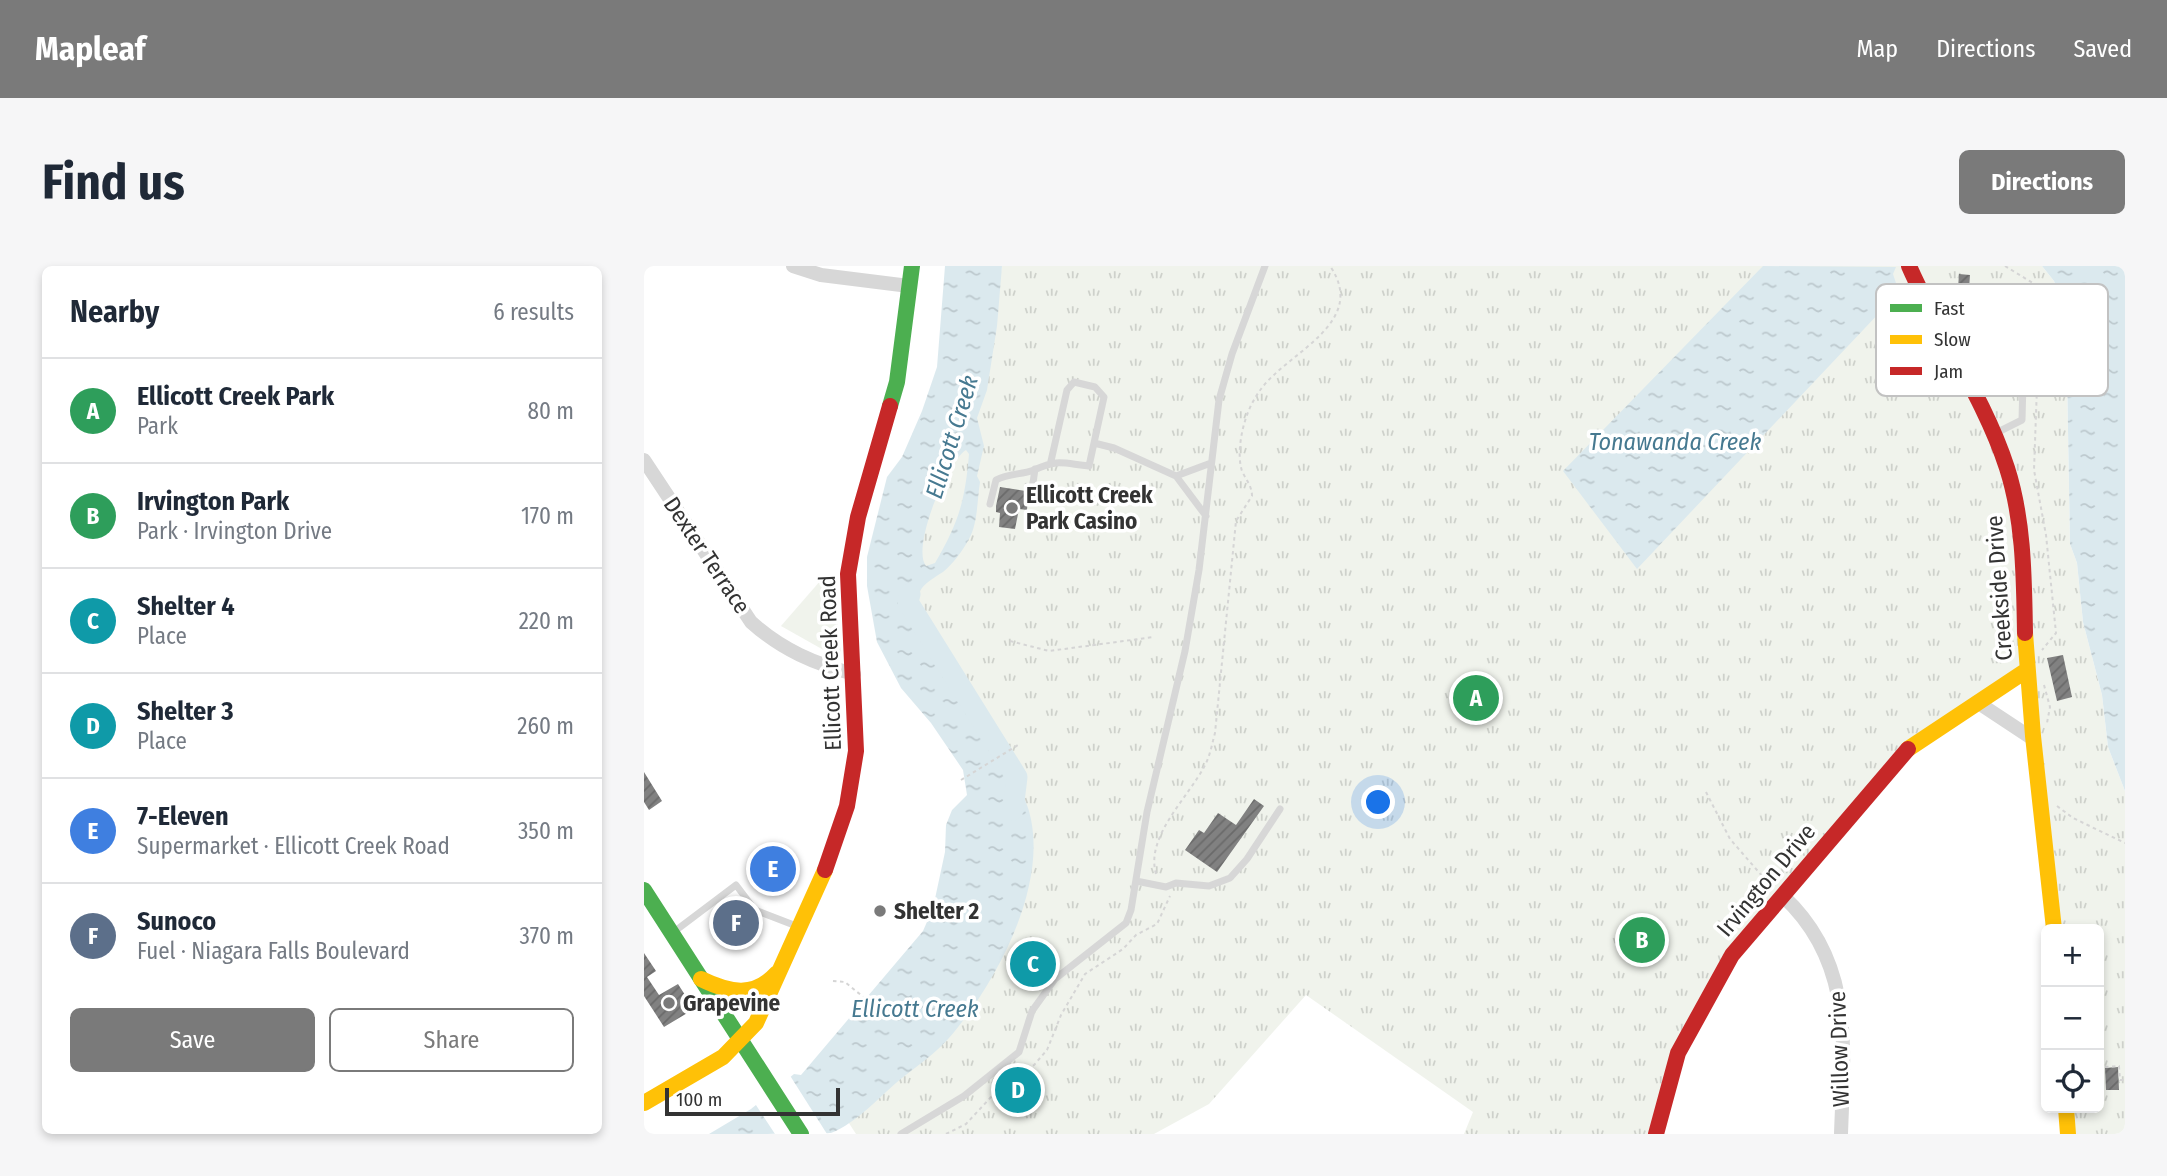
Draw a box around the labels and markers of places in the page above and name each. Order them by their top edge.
place label: Ellicott Creek Park Casino [1026,481,1153,535]
marker: Ellicott Creek Park Casino [1004,500,1020,516]
pin: A [1453,672,1499,724]
pin: E [750,843,796,895]
pin: F [713,897,759,949]
place label: Shelter 2 [894,897,979,925]
marker: Shelter 2 [872,903,888,919]
pin: B [1619,914,1665,966]
pin: C [1010,938,1056,990]
place label: Grapevine [683,989,781,1017]
marker: Grapevine [661,995,677,1011]
pin: D [995,1064,1041,1116]

